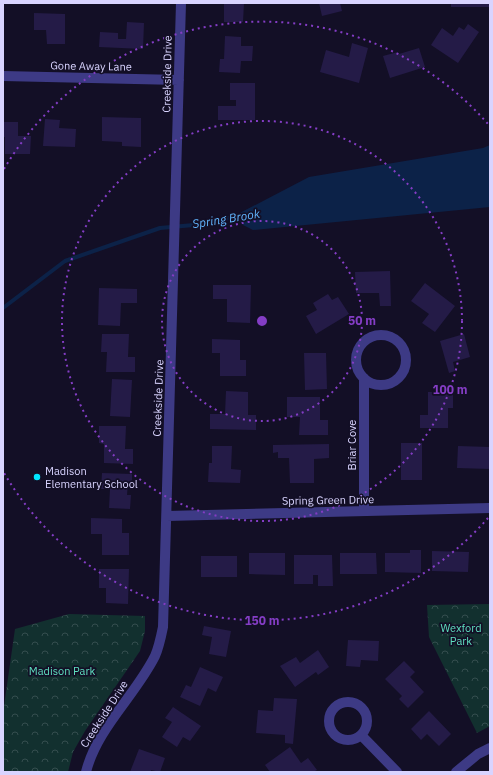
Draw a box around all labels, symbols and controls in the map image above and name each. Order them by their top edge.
street label: Creekside Drive [159,35,175,113]
street label: Gone Away Lane [50,58,132,74]
water label: Spring Brook [191,206,262,231]
text: 50 m [348,313,376,328]
centre of rings [255,314,269,328]
street label: Creekside Drive [150,359,166,437]
text: 100 m [432,382,468,397]
street label: Briar Cove [345,420,359,470]
place label: Madison Elementary School [45,464,138,491]
marker: Madison Elementary School [32,472,42,482]
street label: Spring Green Drive [282,492,374,508]
text: 150 m [244,613,280,628]
park label: Wexford Park [440,621,482,648]
park label: Madison Park [29,664,95,678]
street label: Creekside Drive [77,678,131,750]

